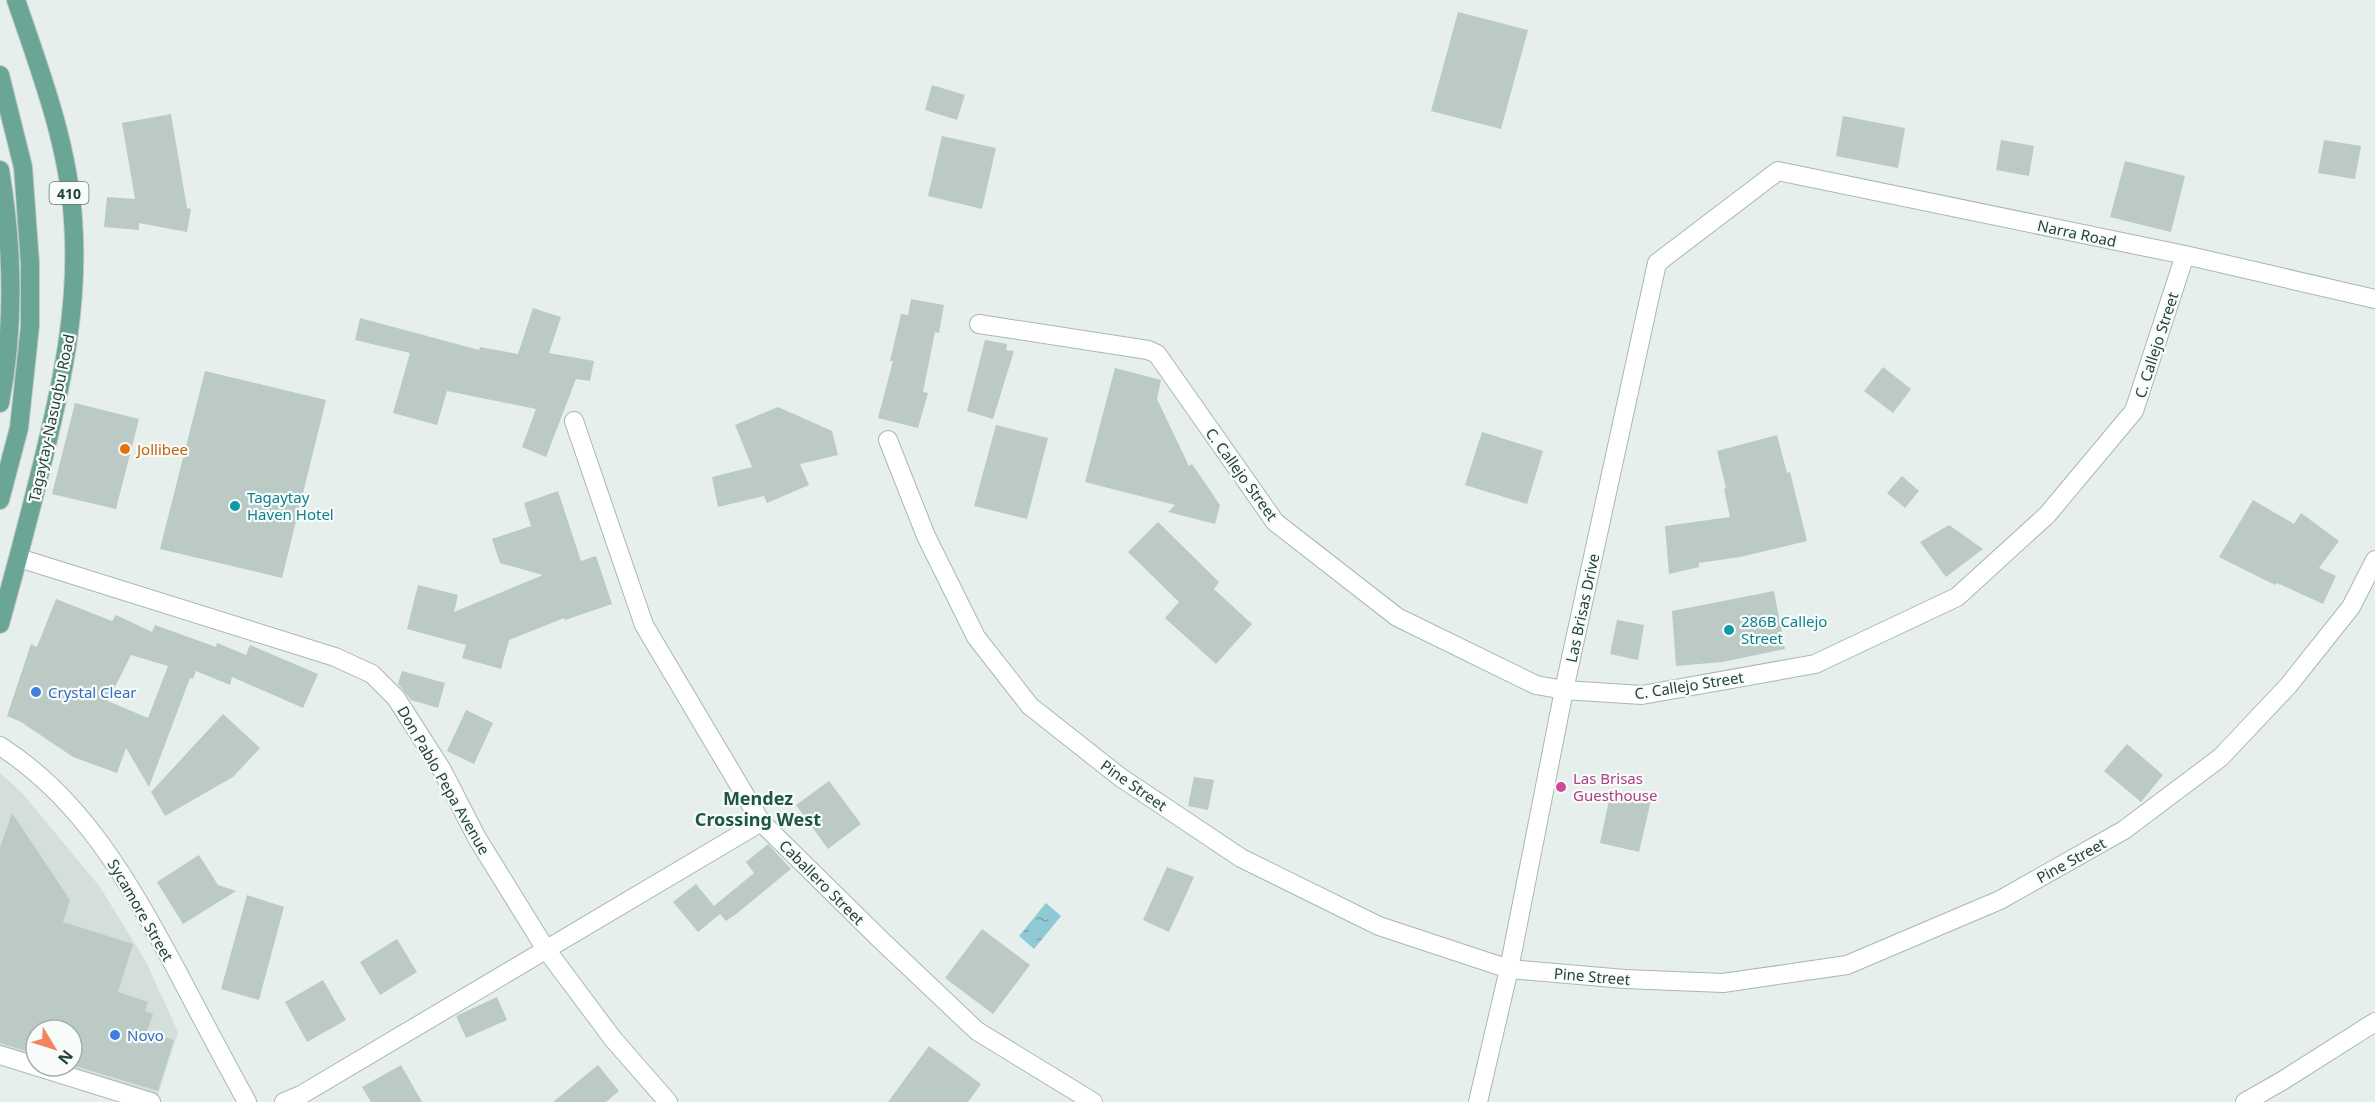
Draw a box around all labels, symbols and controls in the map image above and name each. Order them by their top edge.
road number: 410 [50,182,88,204]
street label: Narra Road [2036,215,2118,251]
street label: C. Callejo Street [2129,289,2183,401]
street label: Tagaytay-Nasugbu Road [23,332,79,504]
street label: C. Callejo Street [1202,424,1283,525]
place label: Jollibee [135,439,188,459]
marker: Jollibee [118,442,132,456]
place label: Tagaytay Haven Hotel [247,487,334,524]
marker: Tagaytay Haven Hotel [228,499,242,513]
street label: Las Brisas Drive [1561,552,1603,664]
place label: 286B Callejo Street [1741,611,1827,648]
marker: 286B Callejo Street [1722,623,1736,637]
street label: C. Callejo Street [1633,666,1746,703]
place label: Crystal Clear [48,682,137,702]
marker: Crystal Clear [29,685,43,699]
street label: Don Pablo Pepa Avenue [393,702,495,858]
street label: Pine Street [1097,755,1172,815]
place label: Las Brisas Guesthouse [1573,768,1658,805]
marker: Las Brisas Guesthouse [1554,780,1568,794]
district label: Mendez Crossing West [695,786,821,831]
street label: Pine Street [2033,832,2110,887]
street label: Caballero Street [775,835,869,929]
street label: Sycamore Street [104,855,179,965]
street label: Pine Street [1553,963,1632,989]
north arrow [24,1018,84,1078]
place label: Novo [127,1025,164,1045]
marker: Novo [108,1028,122,1042]
text: N [53,1045,78,1069]

